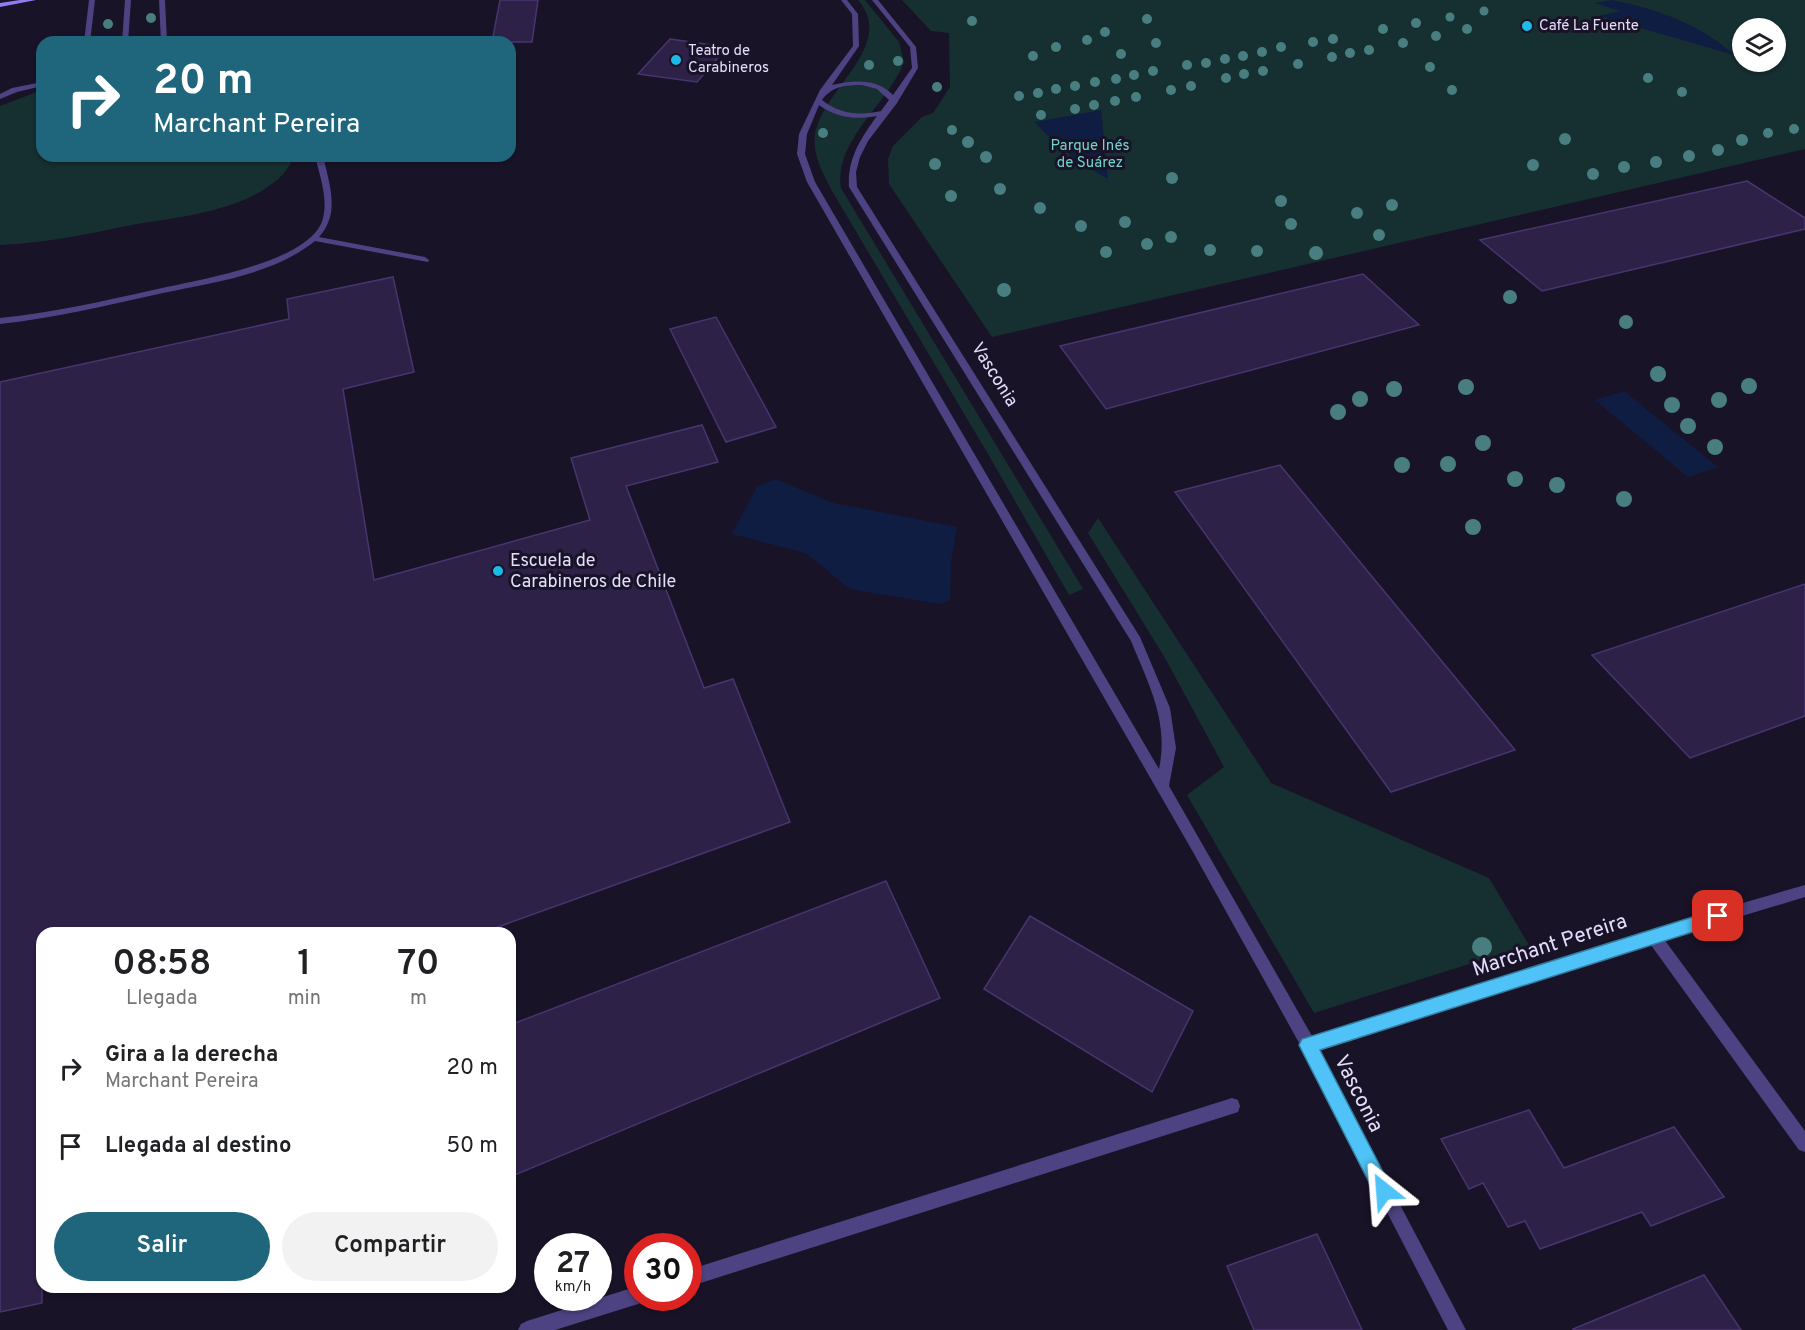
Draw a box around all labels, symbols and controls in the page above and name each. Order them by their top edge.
place label: Café La Fuente [1539,17,1639,36]
map controls [1732,18,1786,72]
button: layers [1732,18,1786,72]
marker: Café La Fuente [1520,19,1534,33]
place label: Teatro de Carabineros [688,42,769,78]
marker: Teatro de Carabineros [669,53,683,67]
text: 20 m [153,56,254,109]
icon: right [54,60,132,138]
text: Marchant Pereira [153,108,360,142]
park label: Parque Inés de Suárez [1050,137,1130,173]
street label: Vasconia [965,339,1023,411]
place label: Escuela de Carabineros de Chile [510,550,676,594]
marker: Escuela de Carabineros de Chile [491,564,505,578]
pin [1692,890,1743,941]
icon: arrive [1701,899,1734,932]
street label: Marchant Pereira [1469,908,1631,984]
text: 08:58 [112,942,211,988]
text: 1 [297,942,311,988]
text: 70 [397,942,440,988]
text: Llegada [126,986,198,1012]
text: min [288,986,321,1012]
text: m [410,986,427,1012]
text: Gira a la derecha [105,1042,278,1069]
street label: Vasconia [1327,1051,1389,1137]
icon: right [54,1052,87,1085]
text: 20 m [447,1055,498,1082]
text: Marchant Pereira [105,1069,259,1095]
icon: arrive [54,1130,87,1163]
text: Llegada al destino [105,1133,291,1160]
text: 50 m [446,1133,498,1160]
position arrow [1352,1159,1416,1223]
button: Salir [54,1212,270,1281]
button: Compartir [282,1212,498,1281]
speed limit sign: 30 [624,1233,702,1311]
text: 27 [556,1246,590,1283]
text: km/h [555,1278,591,1297]

